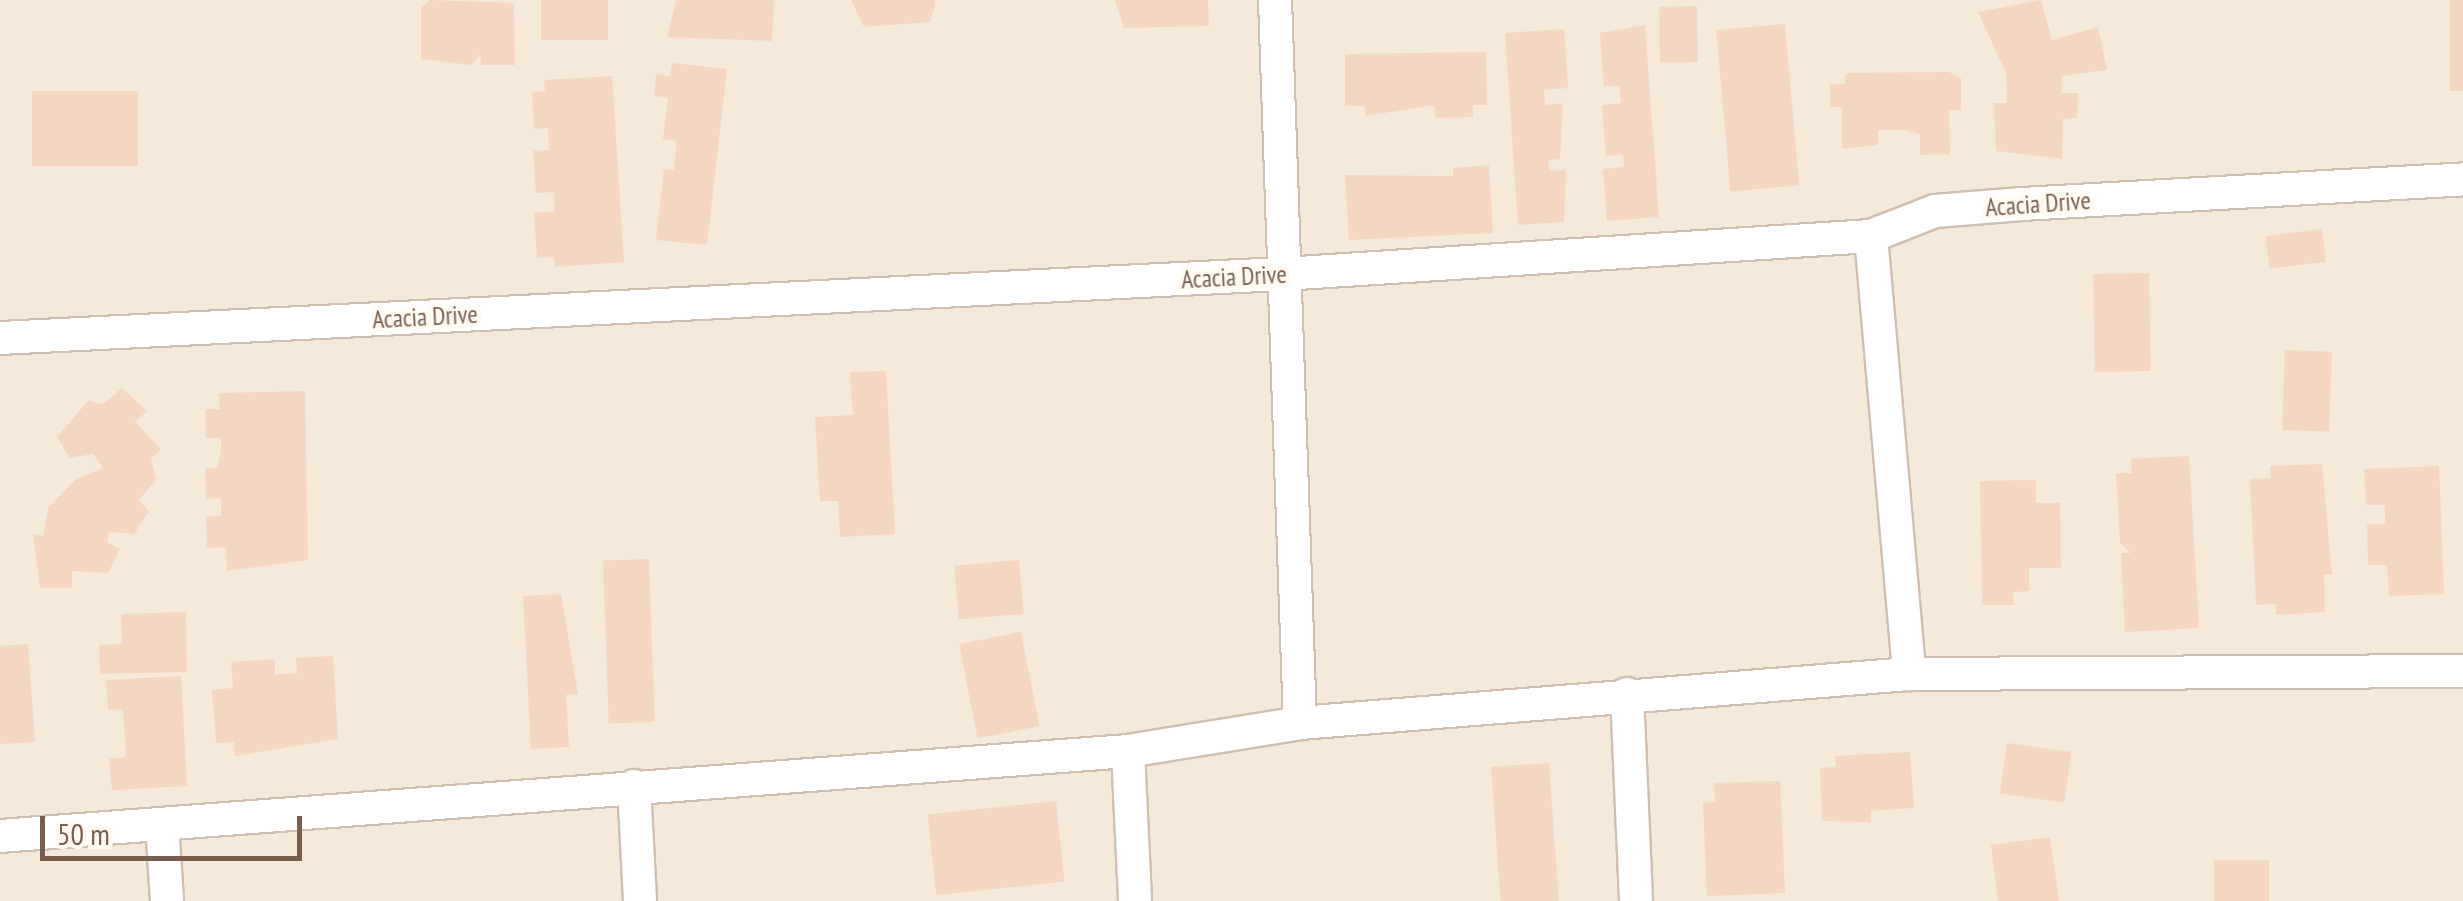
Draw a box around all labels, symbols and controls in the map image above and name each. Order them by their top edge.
street label: Acacia Drive [1984,185,2092,223]
street label: Acacia Drive [1181,259,1287,295]
street label: Acacia Drive [372,299,478,335]
scale bar [45,796,308,858]
text: 50 m [57,814,110,853]

